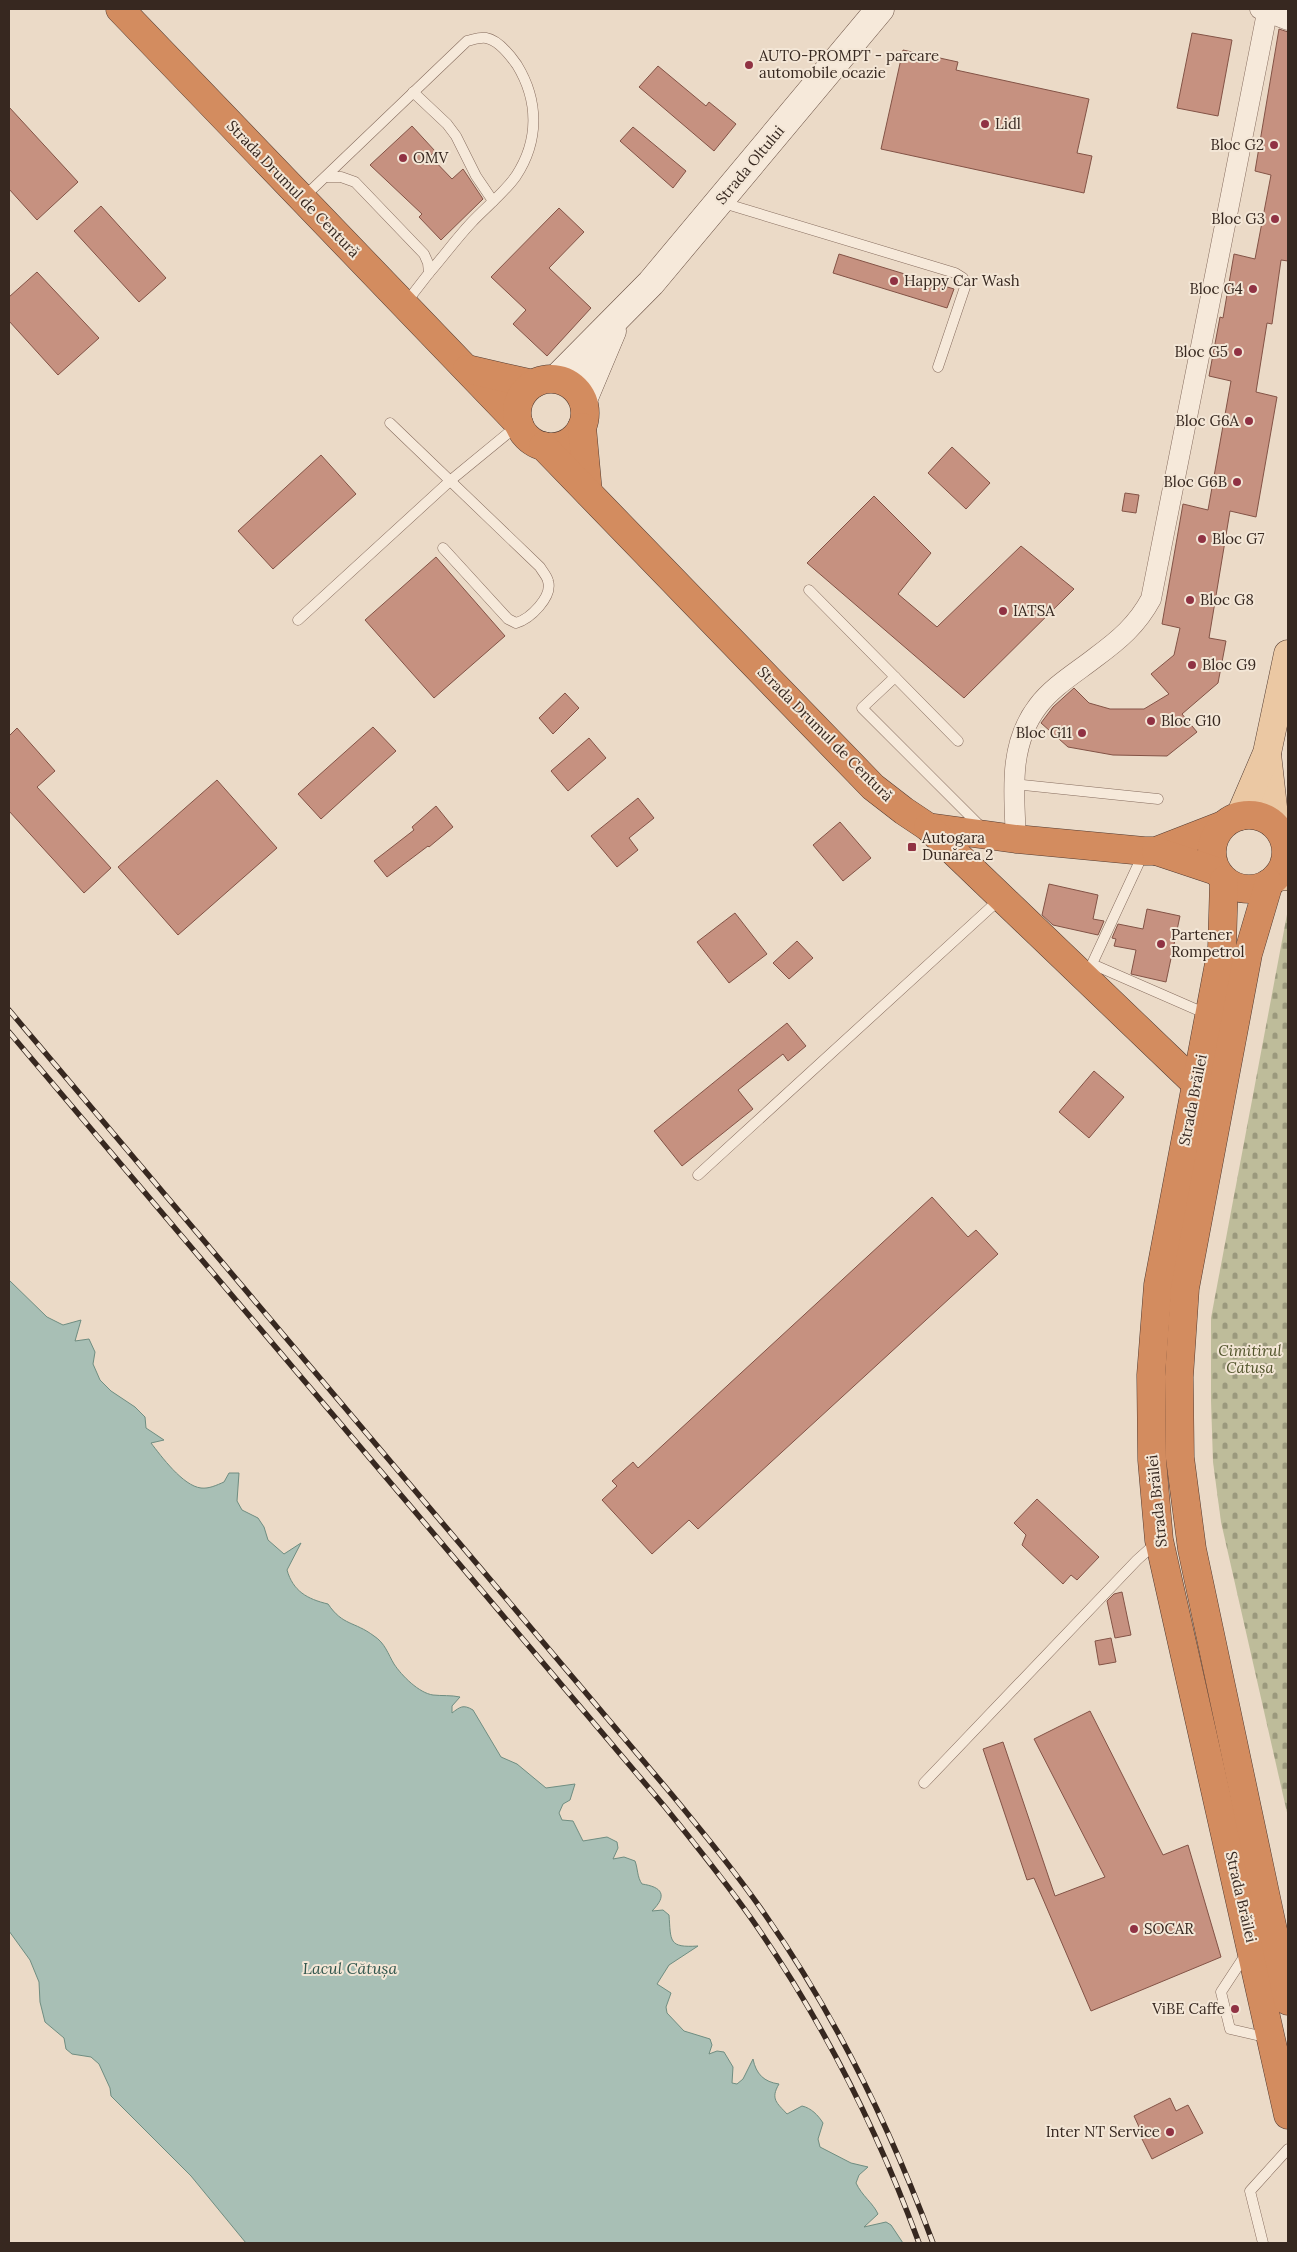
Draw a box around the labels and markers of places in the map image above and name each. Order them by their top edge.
place label: AUTO-PROMPT - parcare automobile ocazie [758,46,939,82]
marker: AUTO-PROMPT - parcare automobile ocazie [743,59,755,71]
place label: Lidl [995,114,1021,133]
marker: Lidl [979,118,991,130]
place label: Bloc G2 [1211,135,1264,154]
marker: Bloc G2 [1268,139,1280,151]
place label: OMV [413,148,450,167]
marker: OMV [397,152,409,164]
place label: Bloc G3 [1211,209,1265,228]
marker: Bloc G3 [1269,213,1281,225]
place label: Happy Car Wash [904,271,1020,290]
marker: Happy Car Wash [888,275,900,287]
place label: Bloc G4 [1189,279,1243,298]
marker: Bloc G4 [1247,283,1259,295]
place label: Bloc G5 [1174,342,1228,361]
marker: Bloc G5 [1232,346,1244,358]
place label: Bloc G6A [1176,411,1240,430]
marker: Bloc G6A [1243,415,1255,427]
place label: Bloc G6B [1164,472,1227,491]
marker: Bloc G6B [1231,476,1243,488]
place label: Bloc G7 [1212,529,1264,548]
marker: Bloc G7 [1196,533,1208,545]
place label: Bloc G8 [1200,590,1254,609]
marker: Bloc G8 [1184,594,1196,606]
place label: IATSA [1013,601,1055,620]
marker: IATSA [997,605,1009,617]
place label: Bloc G9 [1202,655,1256,674]
marker: Bloc G9 [1186,659,1198,671]
place label: Bloc G10 [1161,711,1221,730]
marker: Bloc G10 [1145,715,1157,727]
place label: Bloc G11 [1016,723,1072,742]
marker: Bloc G11 [1076,727,1088,739]
place label: Autogara Dunărea 2 [921,828,993,864]
marker: Autogara Dunărea 2 [906,841,918,853]
place label: Partener Rompetrol [1171,925,1245,961]
marker: Partener Rompetrol [1155,938,1167,950]
place label: SOCAR [1144,1919,1194,1938]
marker: SOCAR [1128,1923,1140,1935]
place label: ViBE Caffe [1151,1999,1225,2018]
marker: ViBE Caffe [1229,2003,1241,2015]
place label: Inter NT Service [1046,2122,1160,2141]
marker: Inter NT Service [1164,2126,1176,2138]

